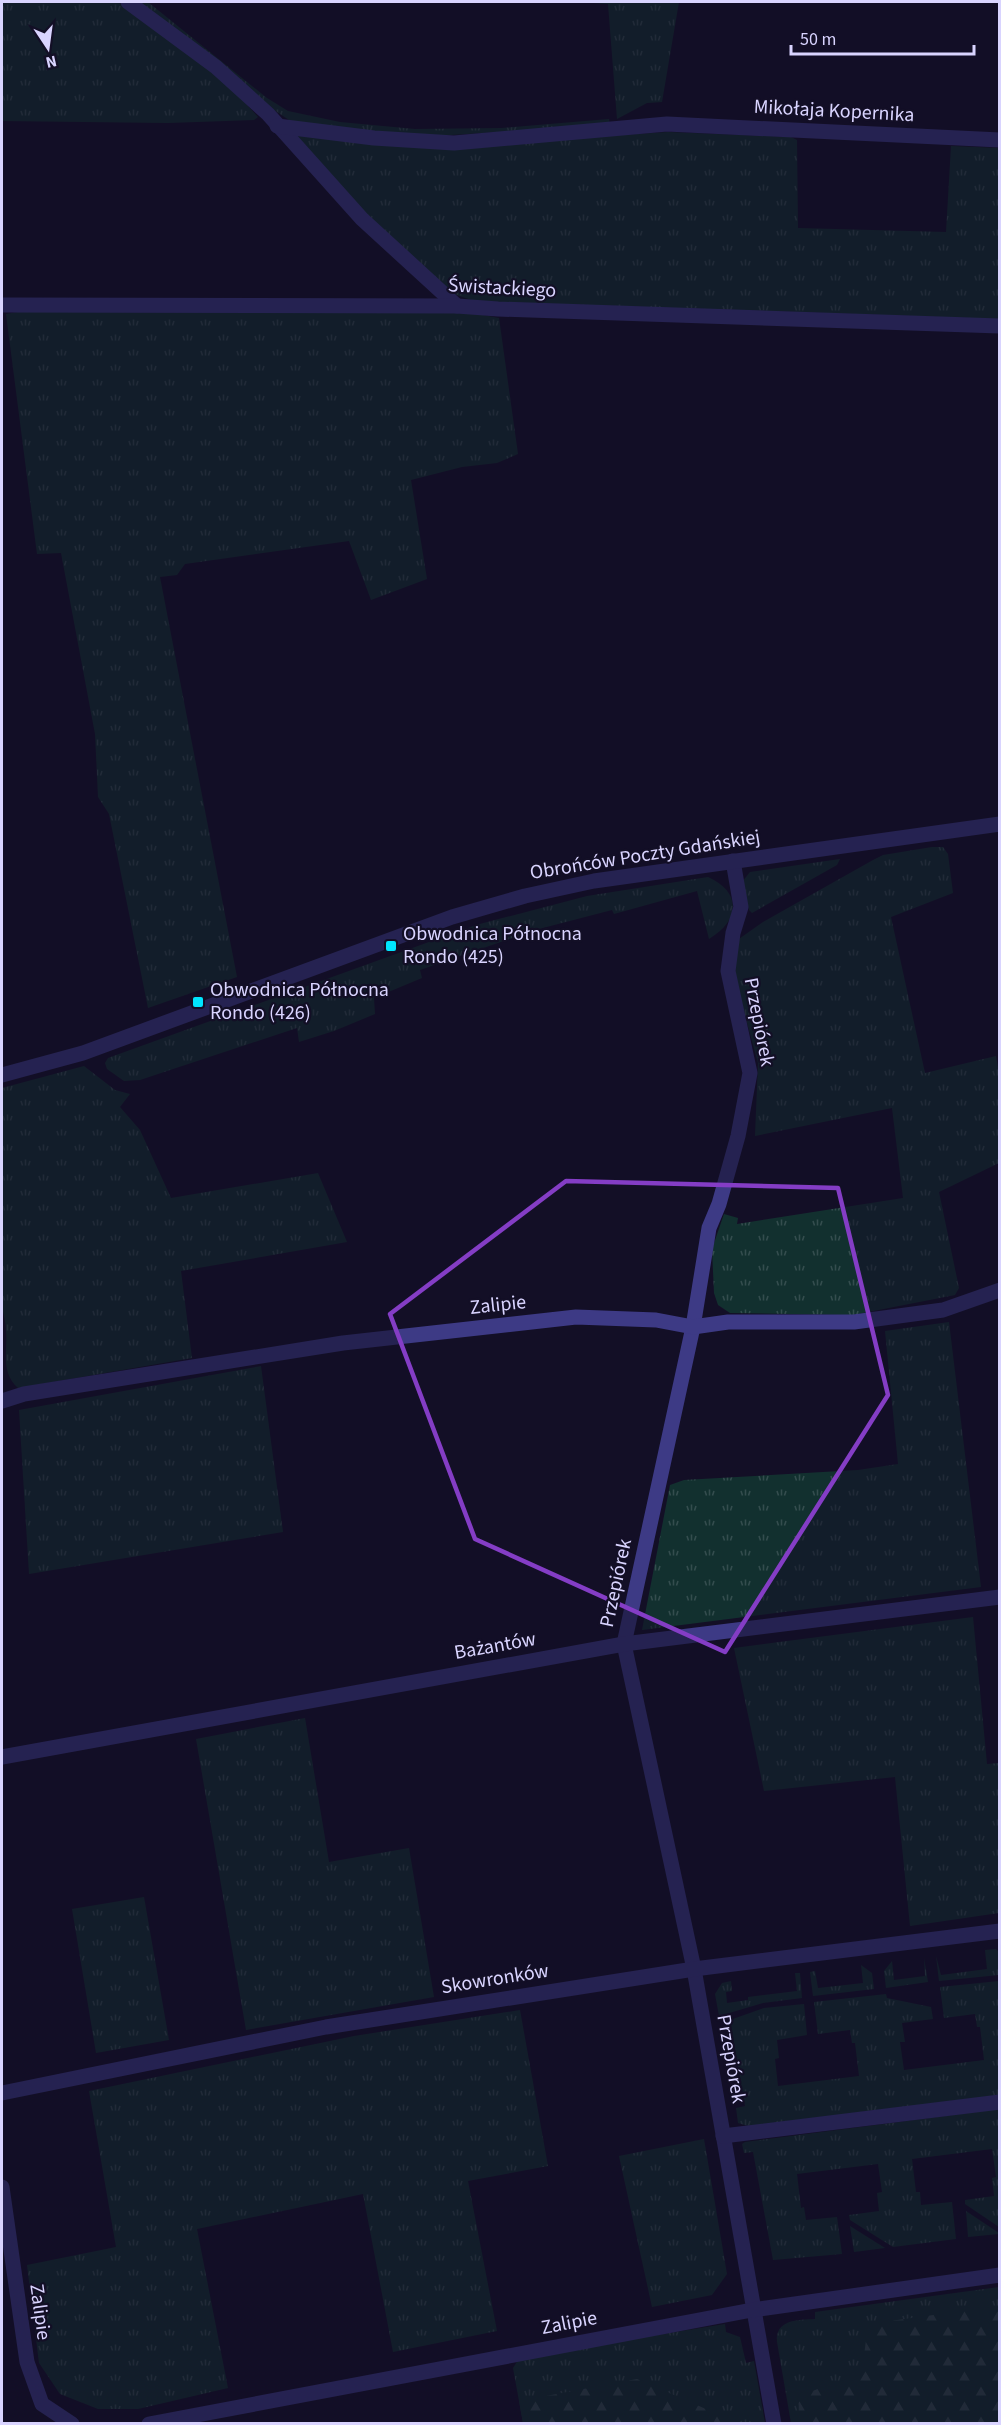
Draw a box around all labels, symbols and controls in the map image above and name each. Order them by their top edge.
north arrow [18,18,78,78]
scale bar [791,18,974,56]
text: 50 m [800,27,836,52]
text: N [43,50,59,74]
street label: Mikołaja Kopernika [753,93,915,129]
street label: Świstackiego [447,271,557,305]
street label: Obrońców Poczty Gdańskiej [528,823,762,887]
place label: Obwodnica Północna Rondo (425) [403,920,582,971]
marker: Obwodnica Północna Rondo (425) [384,939,398,953]
street label: Przepiórek [737,975,781,1069]
place label: Obwodnica Północna Rondo (426) [210,976,389,1027]
marker: Obwodnica Północna Rondo (426) [191,995,205,1009]
street label: Zalipie [468,1288,528,1322]
street label: Przepiórek [593,1536,639,1630]
street label: Bażantów [452,1625,538,1667]
street label: Skowronków [439,1957,551,2001]
street label: Przepiórek [709,2012,753,2106]
street label: Zalipie [22,2282,58,2342]
street label: Zalipie [539,2304,599,2342]

